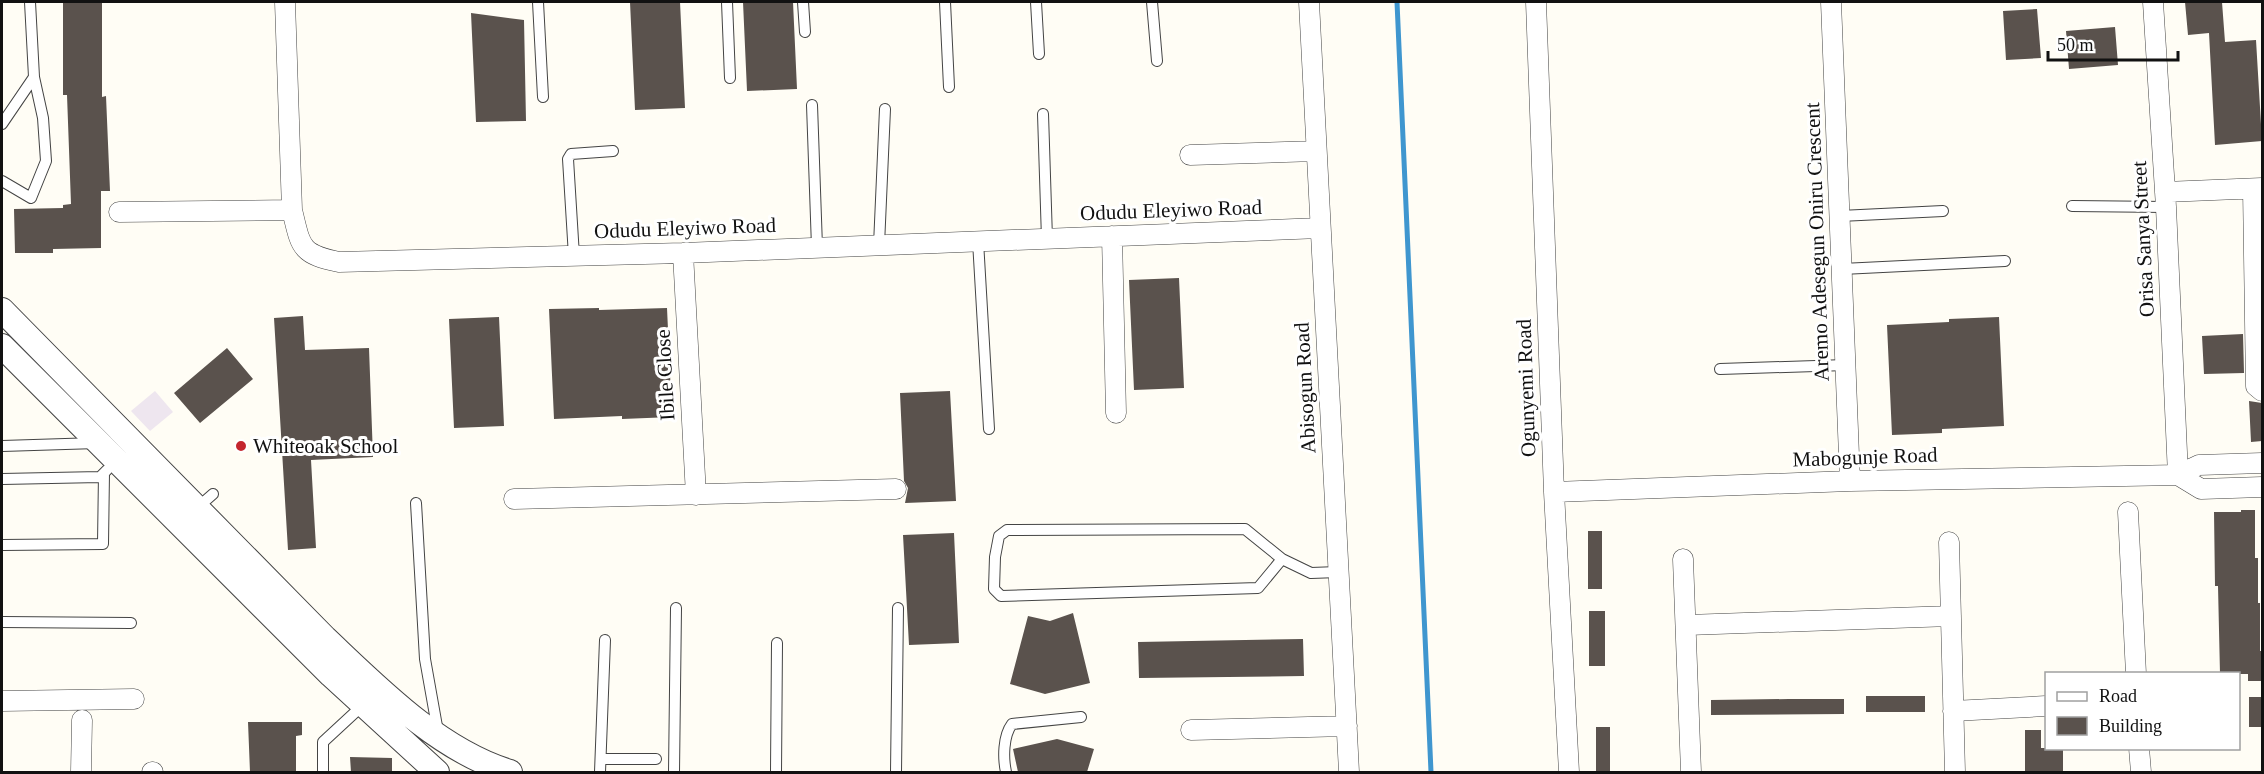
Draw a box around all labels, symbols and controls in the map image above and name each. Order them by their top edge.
scale bar [2048,24,2178,62]
text: 50 m [2057,35,2094,55]
street label: Aremo Adesegun Oniru Crescent [1800,102,1834,382]
street label: Orisa Sanya Street [2127,160,2159,318]
street label: Odudu Eleyiwo Road [1080,195,1263,225]
street label: Odudu Eleyiwo Road [594,213,777,243]
street label: Ogunyemi Road [1512,318,1540,457]
street label: Abisogun Road [1290,321,1320,454]
street label: Ibile Close [651,329,679,421]
place label: Whiteoak School [253,434,398,458]
marker: Whiteoak School [234,439,248,453]
street label: Mabogunje Road [1792,442,1938,472]
legend [2045,672,2240,750]
text: Road [2099,686,2137,706]
text: Building [2099,716,2162,736]

